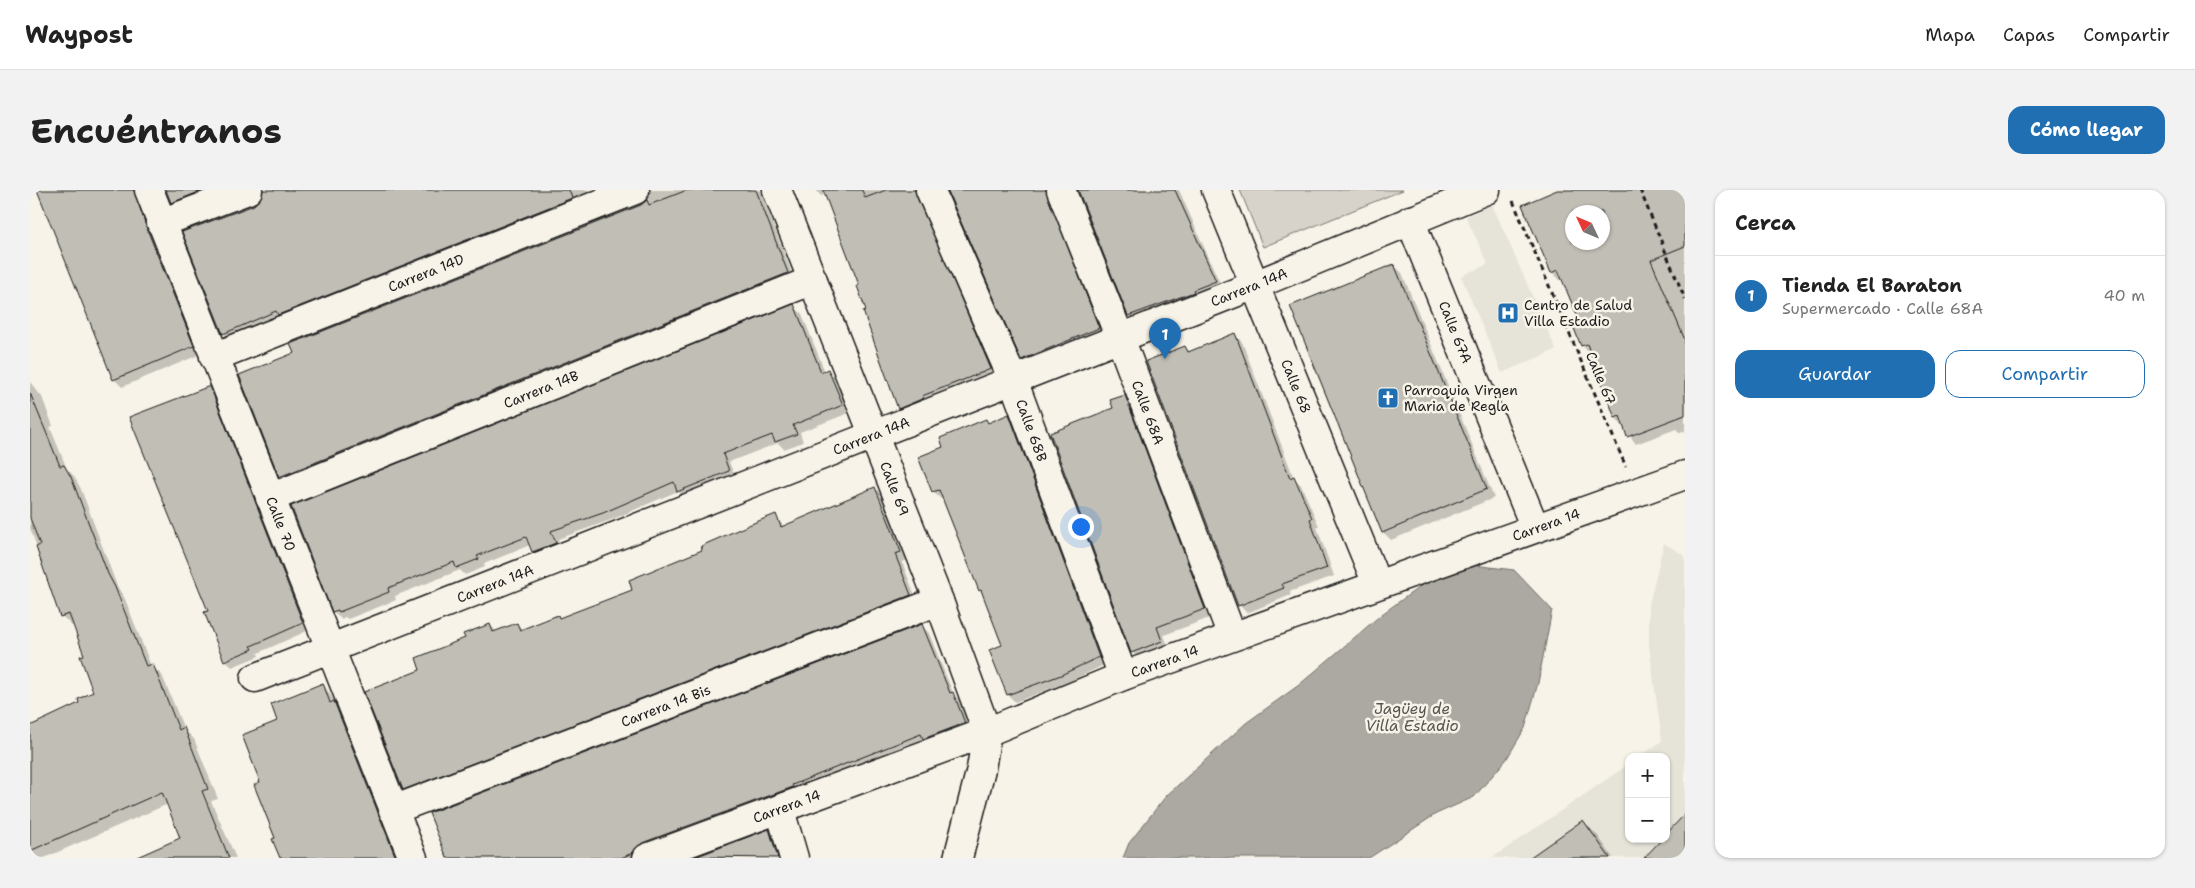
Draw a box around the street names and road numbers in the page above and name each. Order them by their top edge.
street label: Carrera 14D [385,250,466,296]
street label: Carrera 14A [1208,264,1290,311]
street label: Calle 67A [1435,298,1476,366]
street label: Calle 67 [1582,349,1620,407]
street label: Calle 68 [1277,356,1315,416]
street label: Carrera 14B [501,366,581,412]
street label: Calle 68A [1128,378,1168,447]
street label: Calle 68B [1012,397,1052,464]
street label: Carrera 14A [830,413,912,459]
street label: Calle 69 [876,459,913,518]
street label: Calle 70 [262,494,300,554]
street label: Carrera 14 [1510,504,1583,545]
street label: Carrera 14A [454,560,536,607]
street label: Carrera 14 [1128,641,1201,681]
street label: Carrera 14 Bis [618,680,713,731]
street label: Carrera 14 [750,785,823,827]

